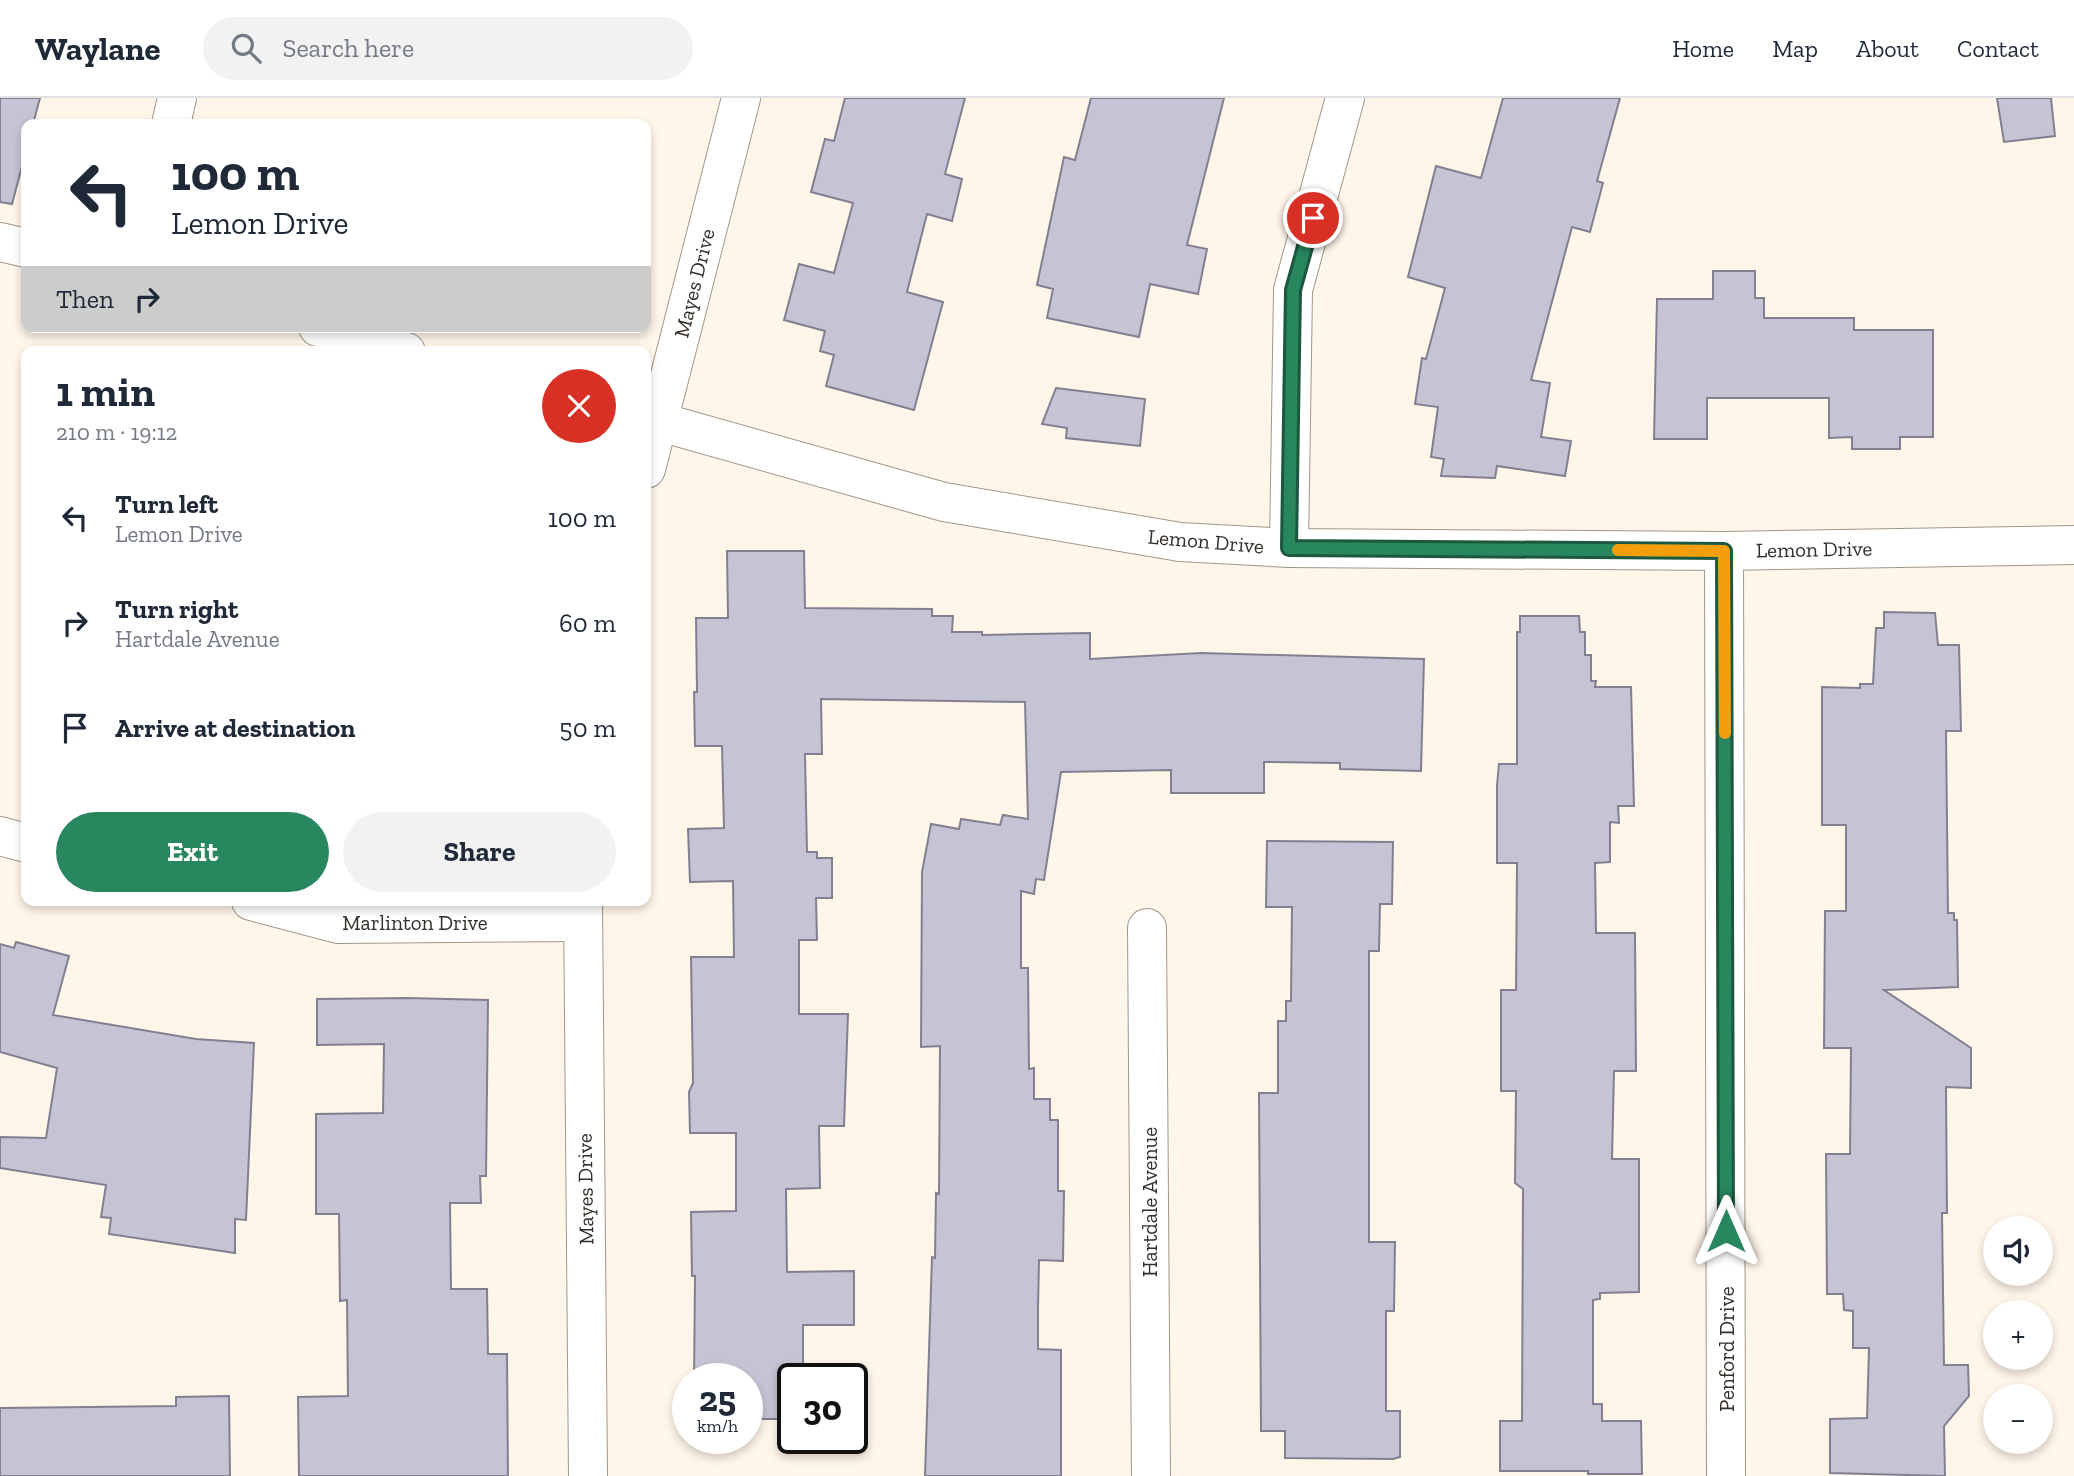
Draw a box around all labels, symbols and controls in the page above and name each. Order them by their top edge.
search box [203,17,693,80]
text: Waylane [35,29,161,68]
icon: search [227,29,265,67]
text: Search here [283,32,414,64]
text: Home [1672,34,1734,63]
text: Map [1772,34,1818,63]
text: About [1856,34,1919,63]
text: Contact [1957,34,2039,63]
text: 100 m [171,144,299,203]
icon: left [56,147,147,238]
pin [1283,188,1343,248]
icon: arrive [1294,199,1332,237]
text: Lemon Drive [171,204,348,242]
street label: Mayes Drive [668,226,720,340]
icon: right [128,280,166,318]
text: Then [56,283,114,315]
text: 1 min [56,366,155,417]
button: close [542,369,616,443]
text: 210 m · 19:12 [56,418,177,446]
text: Turn left [115,488,218,520]
icon: left [56,499,94,537]
text: 100 m [548,502,616,534]
text: Lemon Drive [115,520,243,548]
street label: Lemon Drive [1147,523,1265,559]
street label: Lemon Drive [1756,535,1873,563]
text: Turn right [115,593,238,625]
icon: right [56,604,94,642]
text: 60 m [559,607,616,639]
text: Hartdale Avenue [115,625,280,653]
icon: arrive [56,709,94,747]
text: Arrive at destination [115,712,355,744]
text: 50 m [559,712,616,744]
button: Exit [56,812,329,892]
button: Share [343,812,616,892]
street label: Marlinton Drive [342,910,488,935]
street label: Hartdale Avenue [1137,1127,1162,1277]
street label: Mayes Drive [572,1133,598,1245]
position arrow [1689,1194,1763,1268]
map controls [1983,1216,2053,1454]
button: sound [1983,1216,2053,1286]
street label: Penford Drive [1714,1286,1739,1412]
button: + [1983,1300,2053,1370]
speed limit sign: 30 [777,1363,868,1454]
text: 25 [699,1378,736,1420]
button: − [1983,1384,2053,1454]
text: km/h [697,1415,738,1437]

